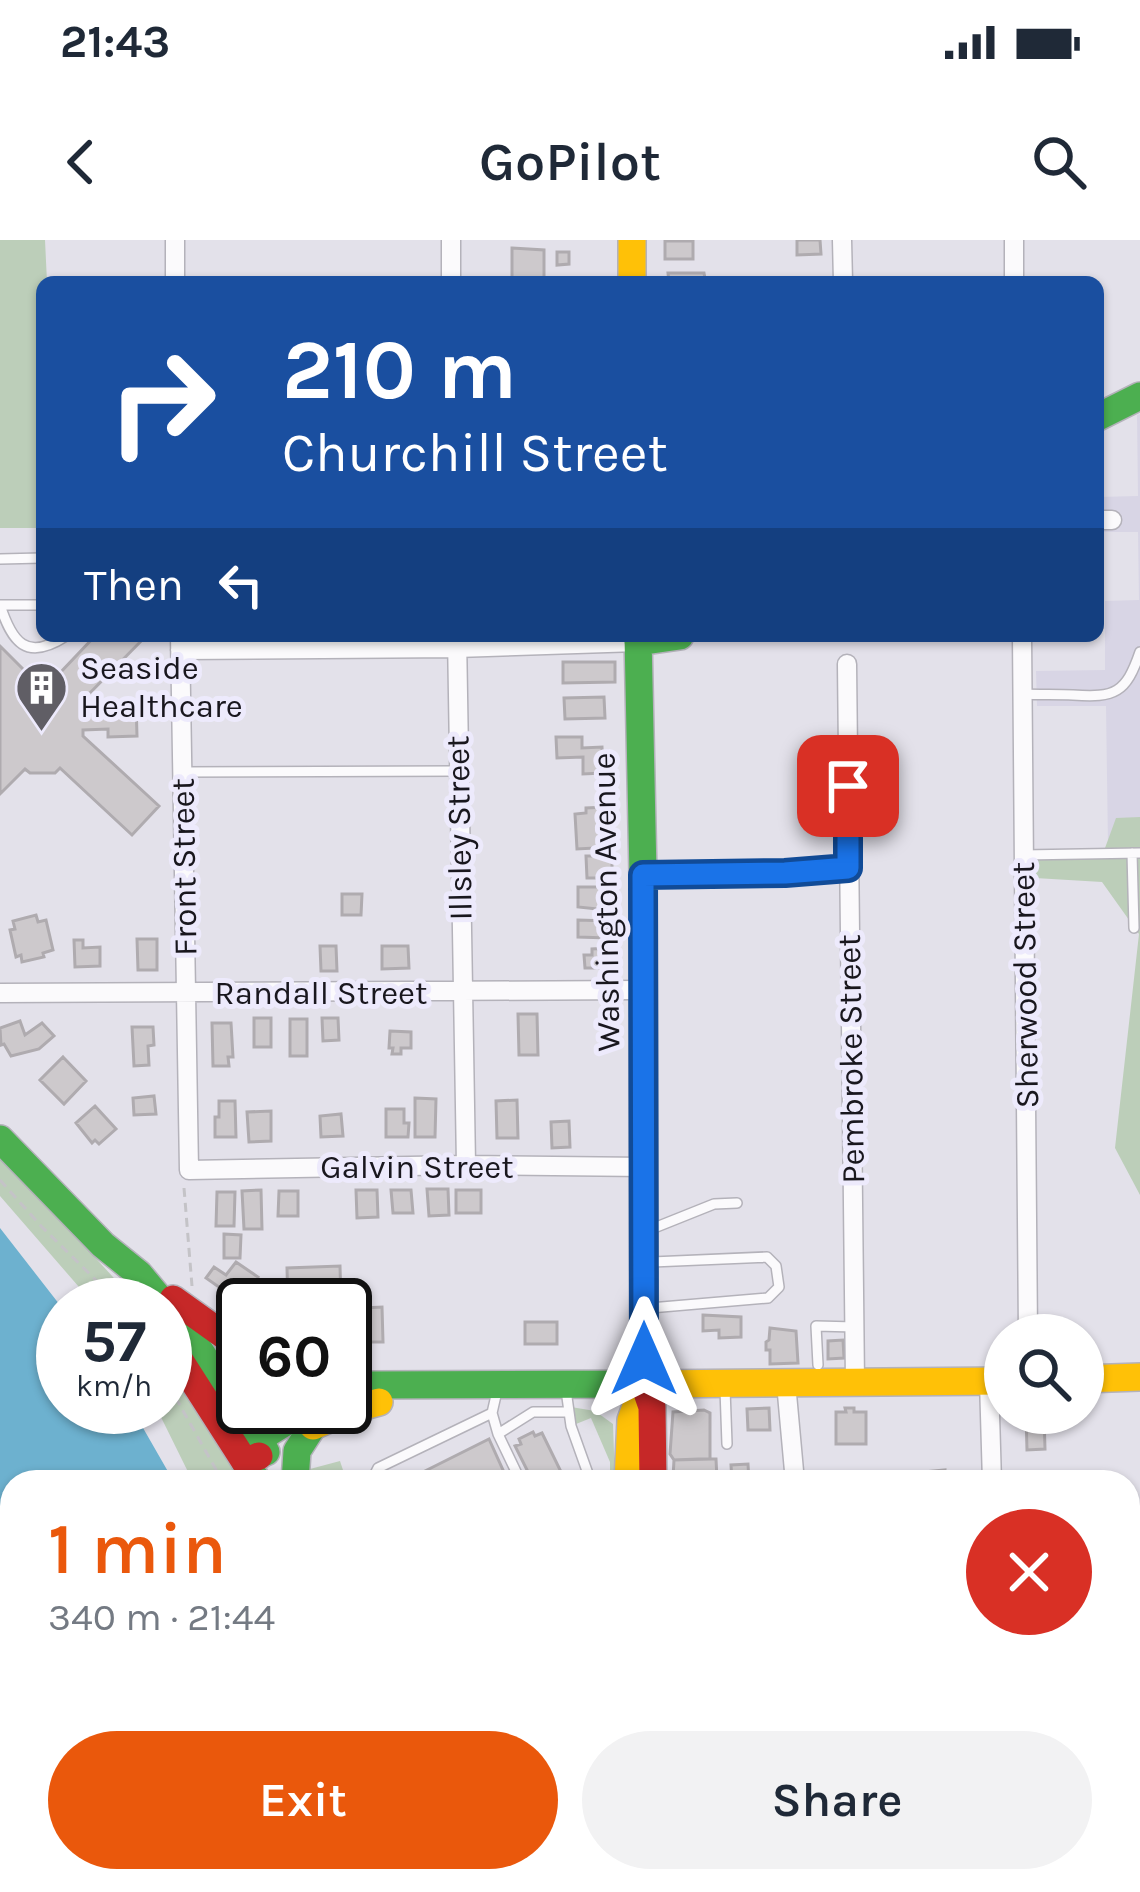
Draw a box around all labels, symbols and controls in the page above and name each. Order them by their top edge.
text: 21:43 [60,16,170,68]
icon: back [48,129,114,195]
icon: search [1026,129,1092,195]
text: GoPilot [479,130,661,194]
text: 210 m [282,321,517,419]
icon: right [84,324,240,480]
text: Churchill Street [282,421,668,485]
icon: left [208,552,274,618]
text: Then [84,559,184,611]
place label: Seaside Healthcare [80,649,243,725]
building icon: Seaside Healthcare [13,659,69,733]
street label: Illsley Street [438,735,480,921]
pin [797,735,899,837]
street label: Washington Avenue [584,752,628,1052]
icon: arrive [815,753,881,819]
street label: Front Street [163,778,205,956]
street label: Sherwood Street [1004,861,1046,1109]
street label: Pembroke Street [830,934,872,1184]
street label: Randall Street [215,974,427,1012]
street label: Galvin Street [320,1148,514,1186]
speed limit sign: 60 [216,1278,372,1434]
position arrow [581,1296,707,1422]
text: 57 [82,1306,146,1376]
map controls [984,1314,1104,1434]
button: search [984,1314,1104,1434]
text: km/h [76,1368,152,1404]
text: 1 min [48,1507,227,1591]
button: close [966,1509,1092,1635]
text: 340 m · 21:44 [48,1594,275,1640]
button: Exit [48,1731,558,1869]
button: Share [582,1731,1092,1869]

